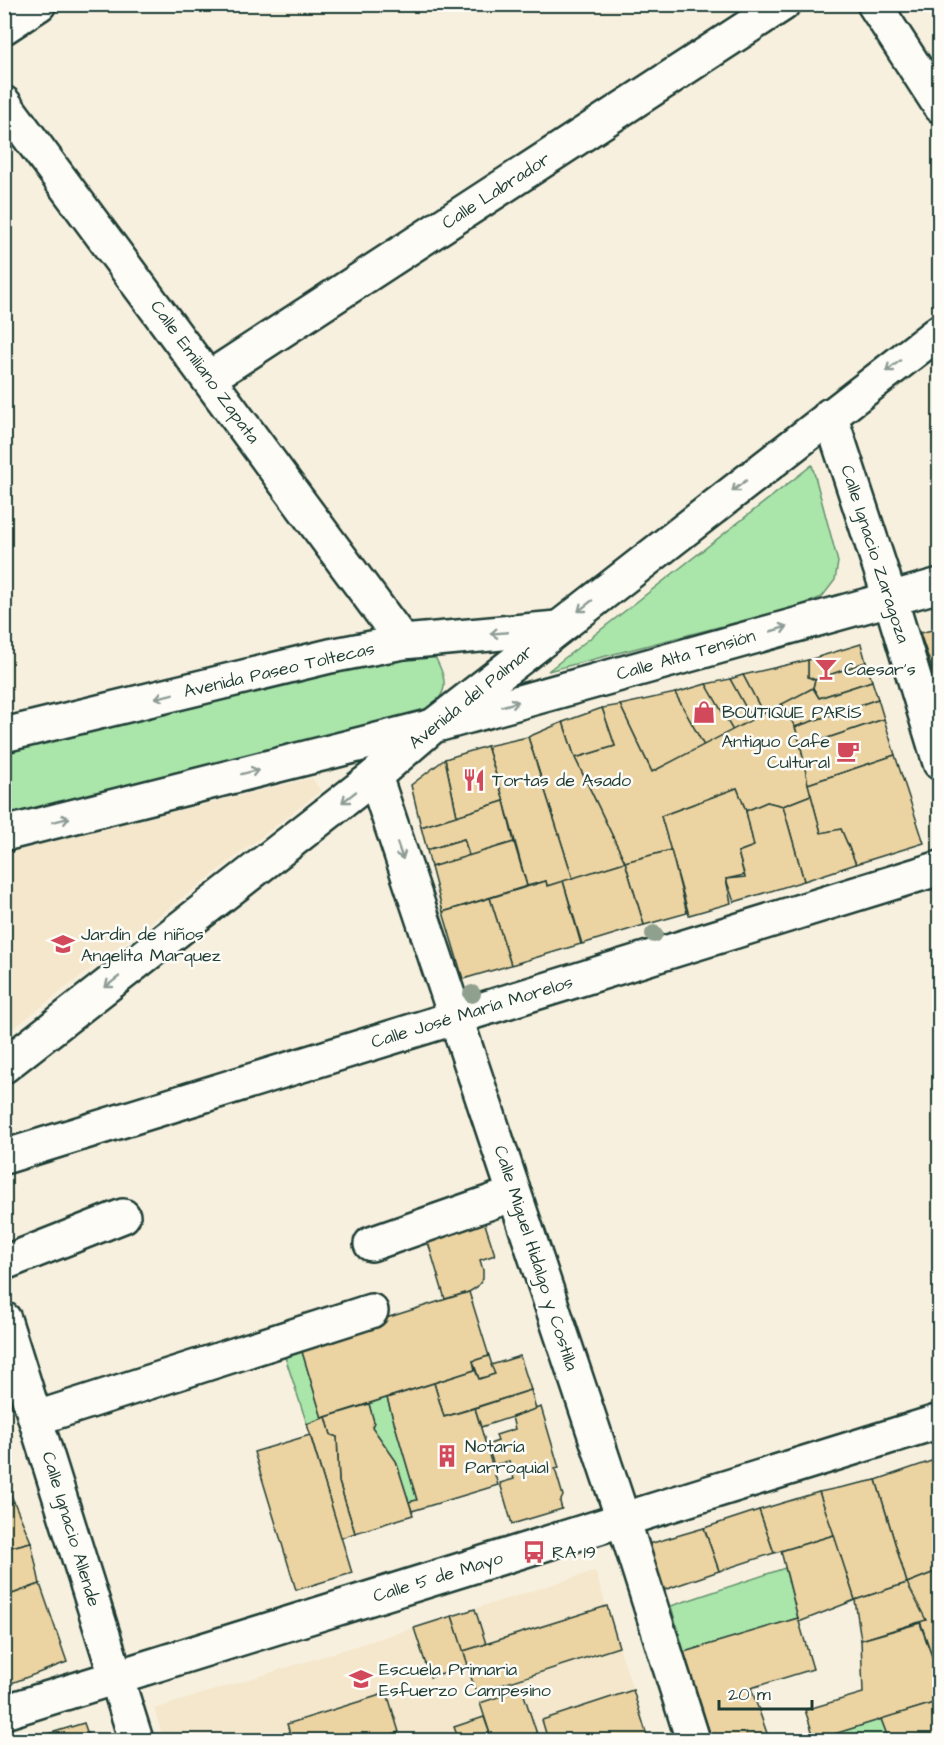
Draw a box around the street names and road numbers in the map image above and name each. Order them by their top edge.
street label: Calle Labrador [437,147,555,235]
street label: Calle Emiliano Zapata [144,295,266,449]
street label: Calle Ignacio Zaragoza [833,462,916,647]
street label: Calle Alta Tensión [614,623,758,687]
street label: Avenida Paseo Toltecas [181,636,377,704]
street label: Avenida del Palmar [403,639,539,755]
street label: Calle José María Morelos [368,969,576,1055]
street label: Calle Miguel Hidalgo y Costilla [487,1142,584,1374]
street label: Calle Ignacio Allende [35,1448,107,1610]
street label: Calle 5 de Mayo [370,1545,506,1610]

